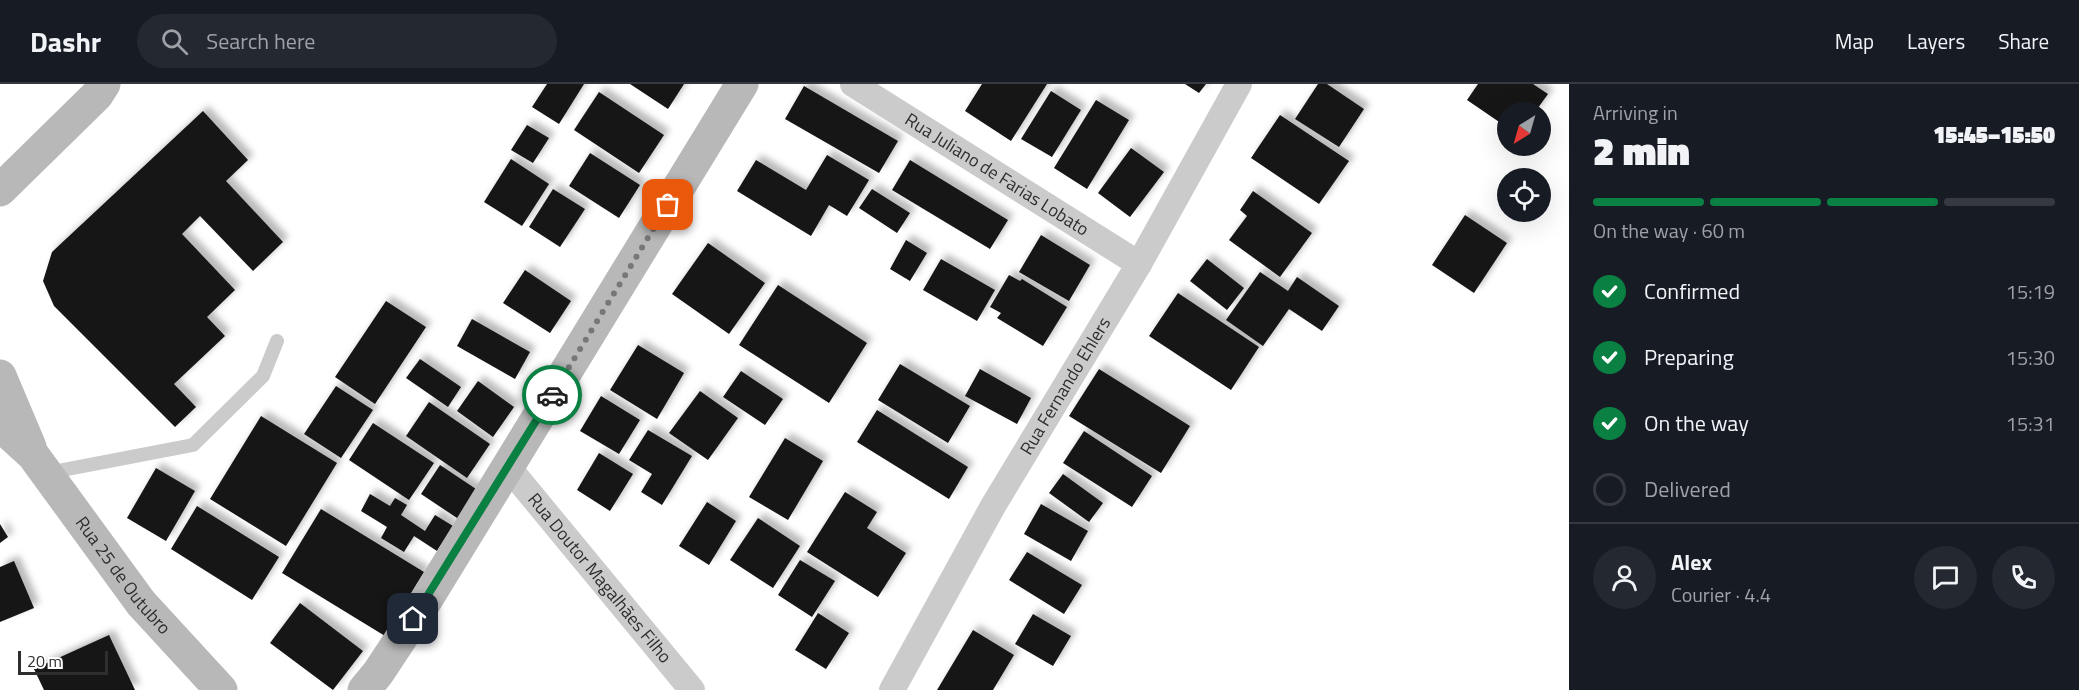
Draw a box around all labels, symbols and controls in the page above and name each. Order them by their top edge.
search box [137,14,557,68]
text: Dashr [30,20,101,63]
text: Search here [206,24,315,58]
icon: search [158,25,191,58]
text: Map [1835,25,1874,57]
text: Layers [1907,25,1965,57]
text: Share [1998,25,2049,57]
text: Arriving in [1593,97,1678,128]
north arrow [1497,102,1551,156]
map controls [1497,102,1551,222]
street label: Rua Juliano de Farias Lobato [900,106,1095,242]
text: 15:45–15:50 [1933,118,2055,152]
text: 2 min [1593,121,1690,180]
button: locate [1497,168,1551,222]
pin [642,179,693,230]
icon: bag [651,188,684,221]
text: On the way · 60 m [1593,215,1745,246]
text: Confirmed [1644,274,1740,308]
icon: check [1593,275,1626,308]
text: 15:19 [2006,276,2055,307]
street label: Rua Fernando Ehlers [1013,312,1117,460]
text: Preparing [1644,340,1734,374]
icon: check [1593,341,1626,374]
text: 15:30 [2006,342,2055,373]
courier [522,365,582,425]
icon: car [536,379,569,412]
text: On the way [1644,406,1749,440]
icon: check [1593,407,1626,440]
text: 15:31 [2006,408,2055,439]
text: Delivered [1644,472,1731,506]
street label: Rua Doutor Magalhães Filho [522,487,679,669]
street label: Rua 25 de Outubro [69,511,177,640]
text: Alex [1671,545,1712,579]
button: person [1593,546,1656,609]
button: chat [1914,546,1977,609]
button: phone [1992,546,2055,609]
text: Courier · 4.4 [1671,579,1771,610]
pin [387,593,438,644]
icon: home [396,602,429,635]
scale bar [18,648,108,676]
text: 20 m [27,649,62,673]

